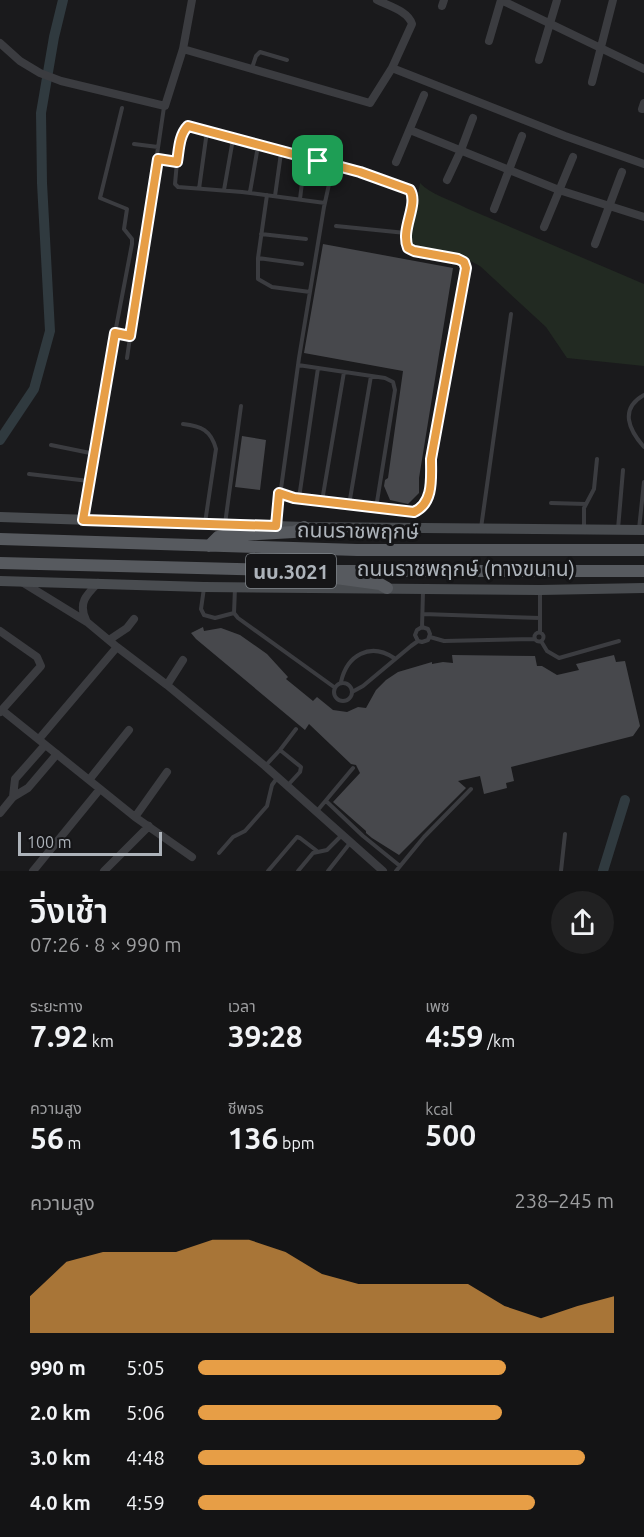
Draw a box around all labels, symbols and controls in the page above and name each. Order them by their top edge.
pin [292,135,343,186]
icon: arrive [301,144,334,177]
street label: ถนนราชพฤกษ์ [297,517,419,543]
road number: นบ.3021 [246,554,336,588]
street label: ถนนราชพฤกษ์ (ทางขนาน) [357,556,575,580]
scale bar [18,829,162,857]
text: 100 m [27,833,72,851]
button: share [551,891,614,954]
text: วิ่งเช้า [30,892,108,929]
text: 07:26 · 8 × 990 m [30,933,182,956]
text: ระยะทาง [30,997,83,1015]
text: เวลา [228,997,256,1015]
text: เพซ [425,997,450,1015]
text: 7.92 [30,1019,88,1053]
text: 39:28 [228,1019,303,1053]
text: 4:59 [425,1019,483,1053]
text: km [88,1032,114,1050]
text: /km [483,1032,515,1050]
text: ความสูง [30,1099,82,1117]
text: ชีพจร [228,1099,264,1117]
text: kcal [425,1100,453,1118]
text: 500 [425,1118,476,1152]
text: 56 [30,1121,64,1155]
text: 136 [228,1121,278,1155]
text: m [64,1134,81,1152]
text: bpm [278,1134,315,1152]
text: 238–245 m [515,1189,614,1212]
text: ความสูง [30,1191,95,1214]
text: 990 m [30,1356,86,1379]
text: 5:05 [126,1356,165,1379]
text: 2.0 km [30,1401,91,1424]
text: 5:06 [126,1401,165,1424]
text: 3.0 km [30,1446,91,1469]
text: 4:48 [126,1446,165,1469]
text: 4.0 km [30,1491,91,1514]
text: 4:59 [126,1491,165,1514]

